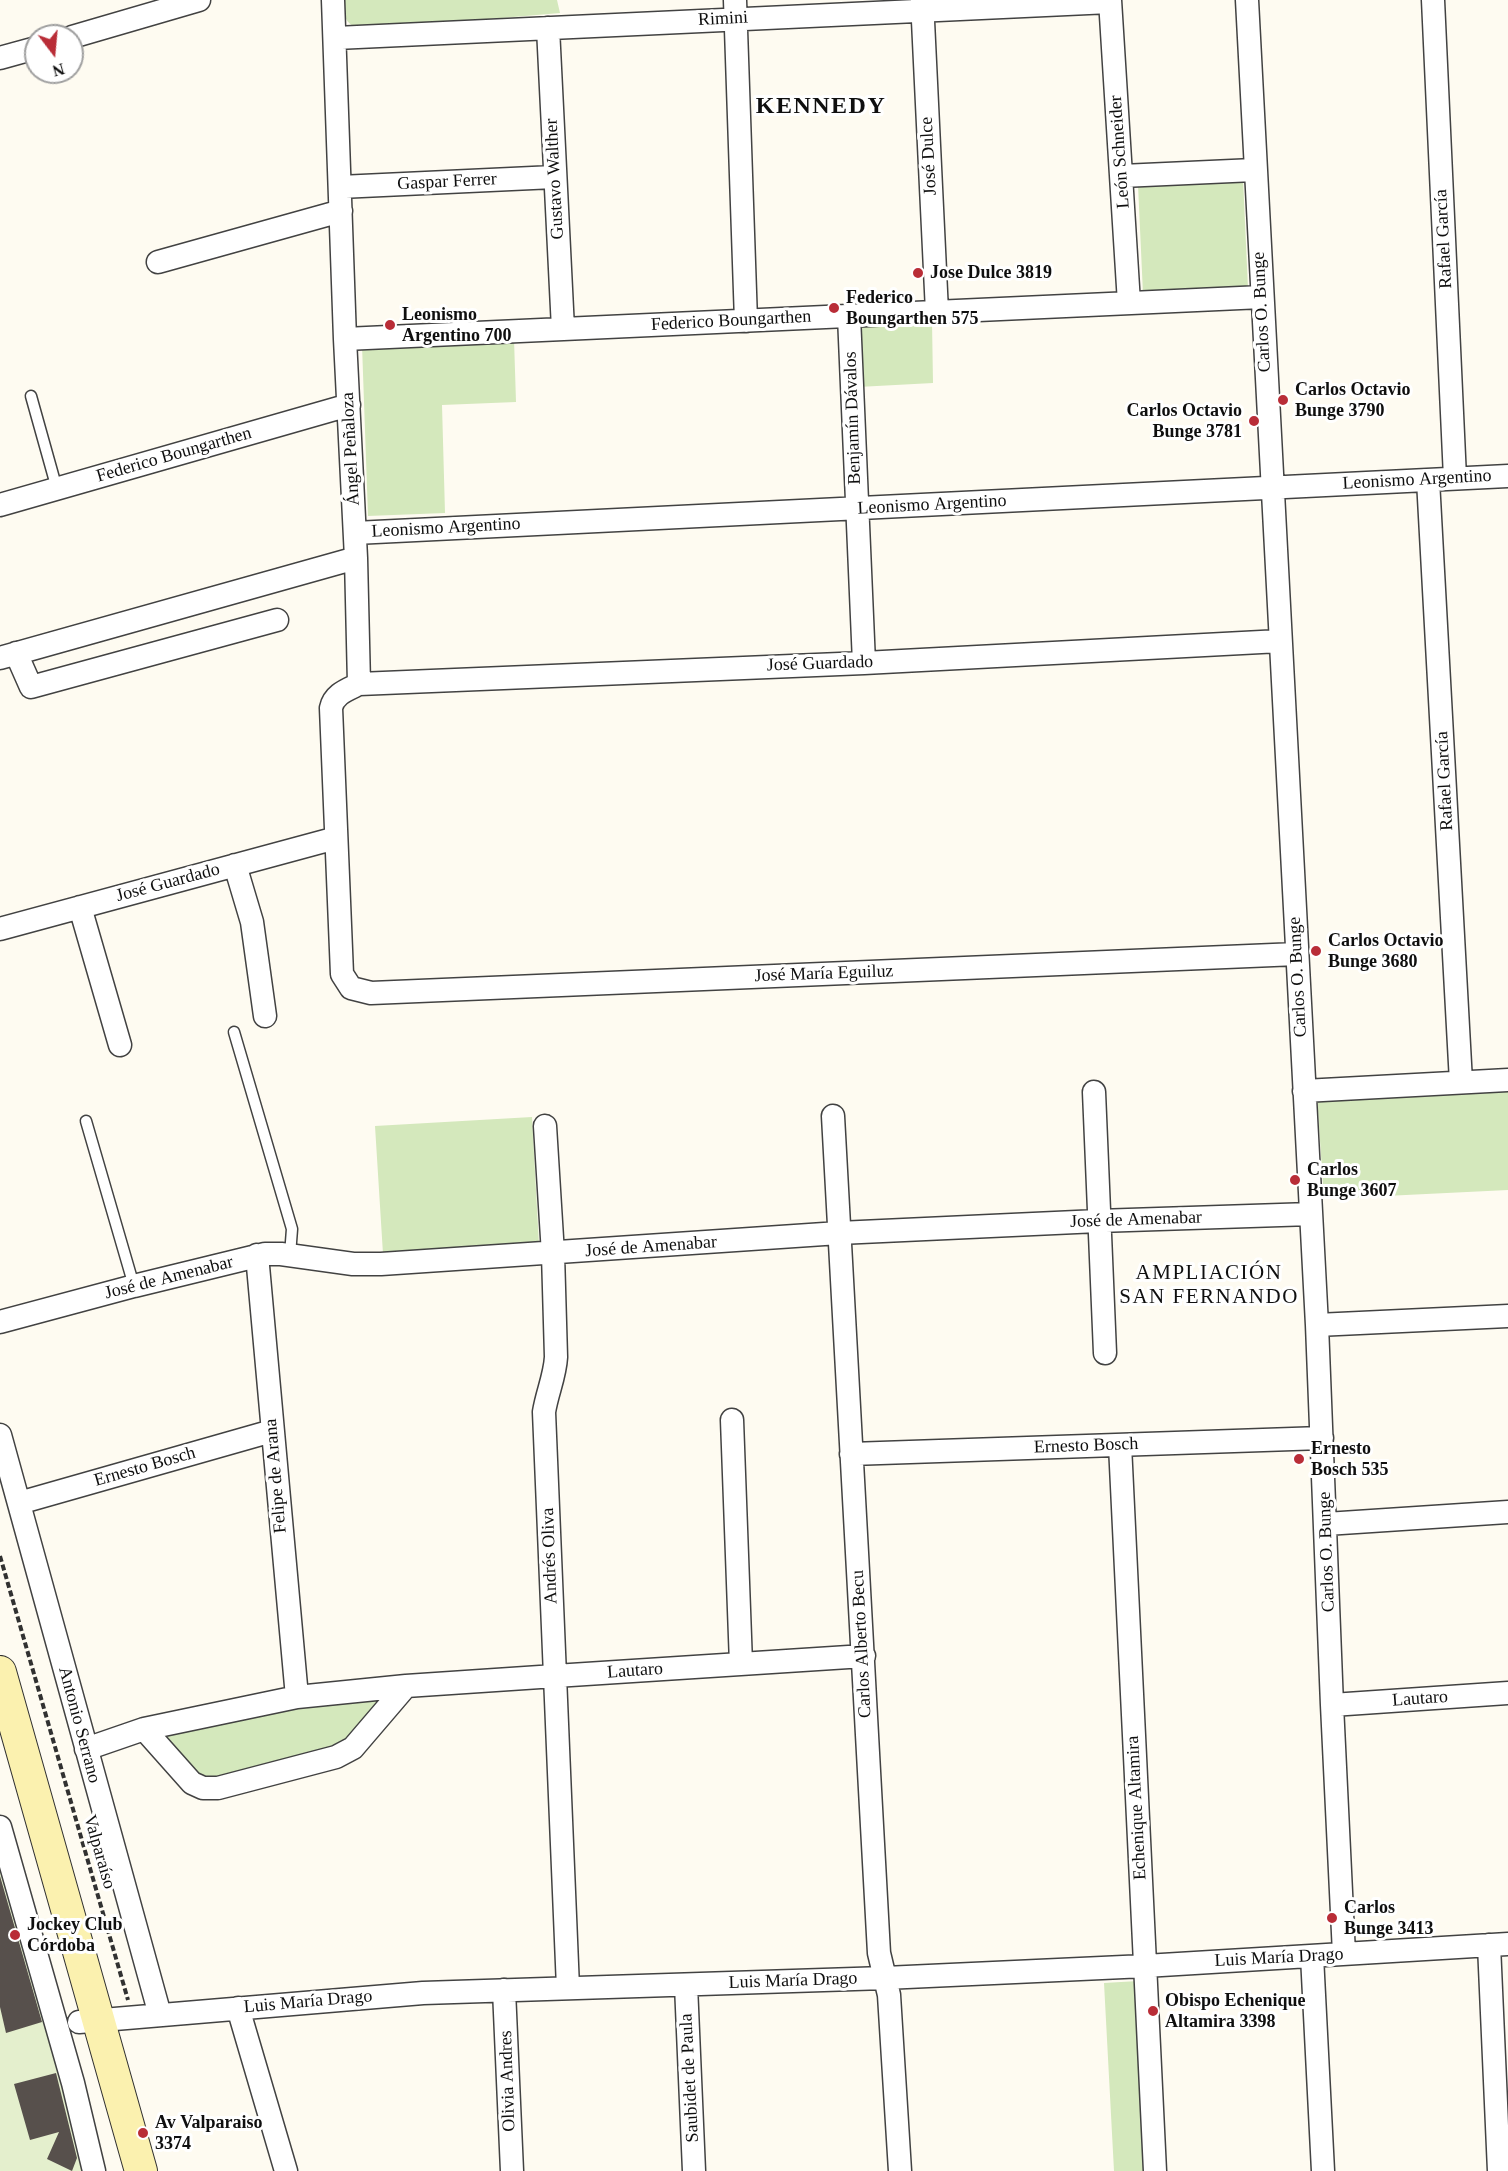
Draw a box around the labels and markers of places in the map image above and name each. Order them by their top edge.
place label: Jose Dulce 3819 [930,262,1052,284]
marker: Jose Dulce 3819 [911,266,925,280]
place label: Federico Boungarthen 575 [846,287,979,330]
marker: Federico Boungarthen 575 [827,301,841,315]
place label: Leonismo Argentino 700 [402,304,511,346]
marker: Leonismo Argentino 700 [383,318,397,332]
place label: Carlos Octavio Bunge 3790 [1295,379,1410,422]
marker: Carlos Octavio Bunge 3790 [1276,393,1290,407]
place label: Carlos Octavio Bunge 3781 [1127,400,1242,442]
marker: Carlos Octavio Bunge 3781 [1247,414,1261,428]
place label: Carlos Octavio Bunge 3680 [1328,930,1443,972]
marker: Carlos Octavio Bunge 3680 [1309,944,1323,958]
place label: Carlos Bunge 3607 [1307,1159,1397,1202]
marker: Carlos Bunge 3607 [1288,1173,1302,1187]
place label: Ernesto Bosch 535 [1311,1438,1389,1480]
marker: Ernesto Bosch 535 [1292,1452,1306,1466]
place label: Carlos Bunge 3413 [1344,1897,1434,1940]
marker: Carlos Bunge 3413 [1325,1911,1339,1925]
place label: Jockey Club Córdoba [27,1914,123,1956]
marker: Jockey Club Córdoba [8,1928,22,1942]
place label: Obispo Echenique Altamira 3398 [1165,1990,1306,2032]
marker: Obispo Echenique Altamira 3398 [1146,2004,1160,2018]
place label: Av Valparaiso 3374 [155,2112,263,2154]
marker: Av Valparaiso 3374 [136,2126,150,2140]

